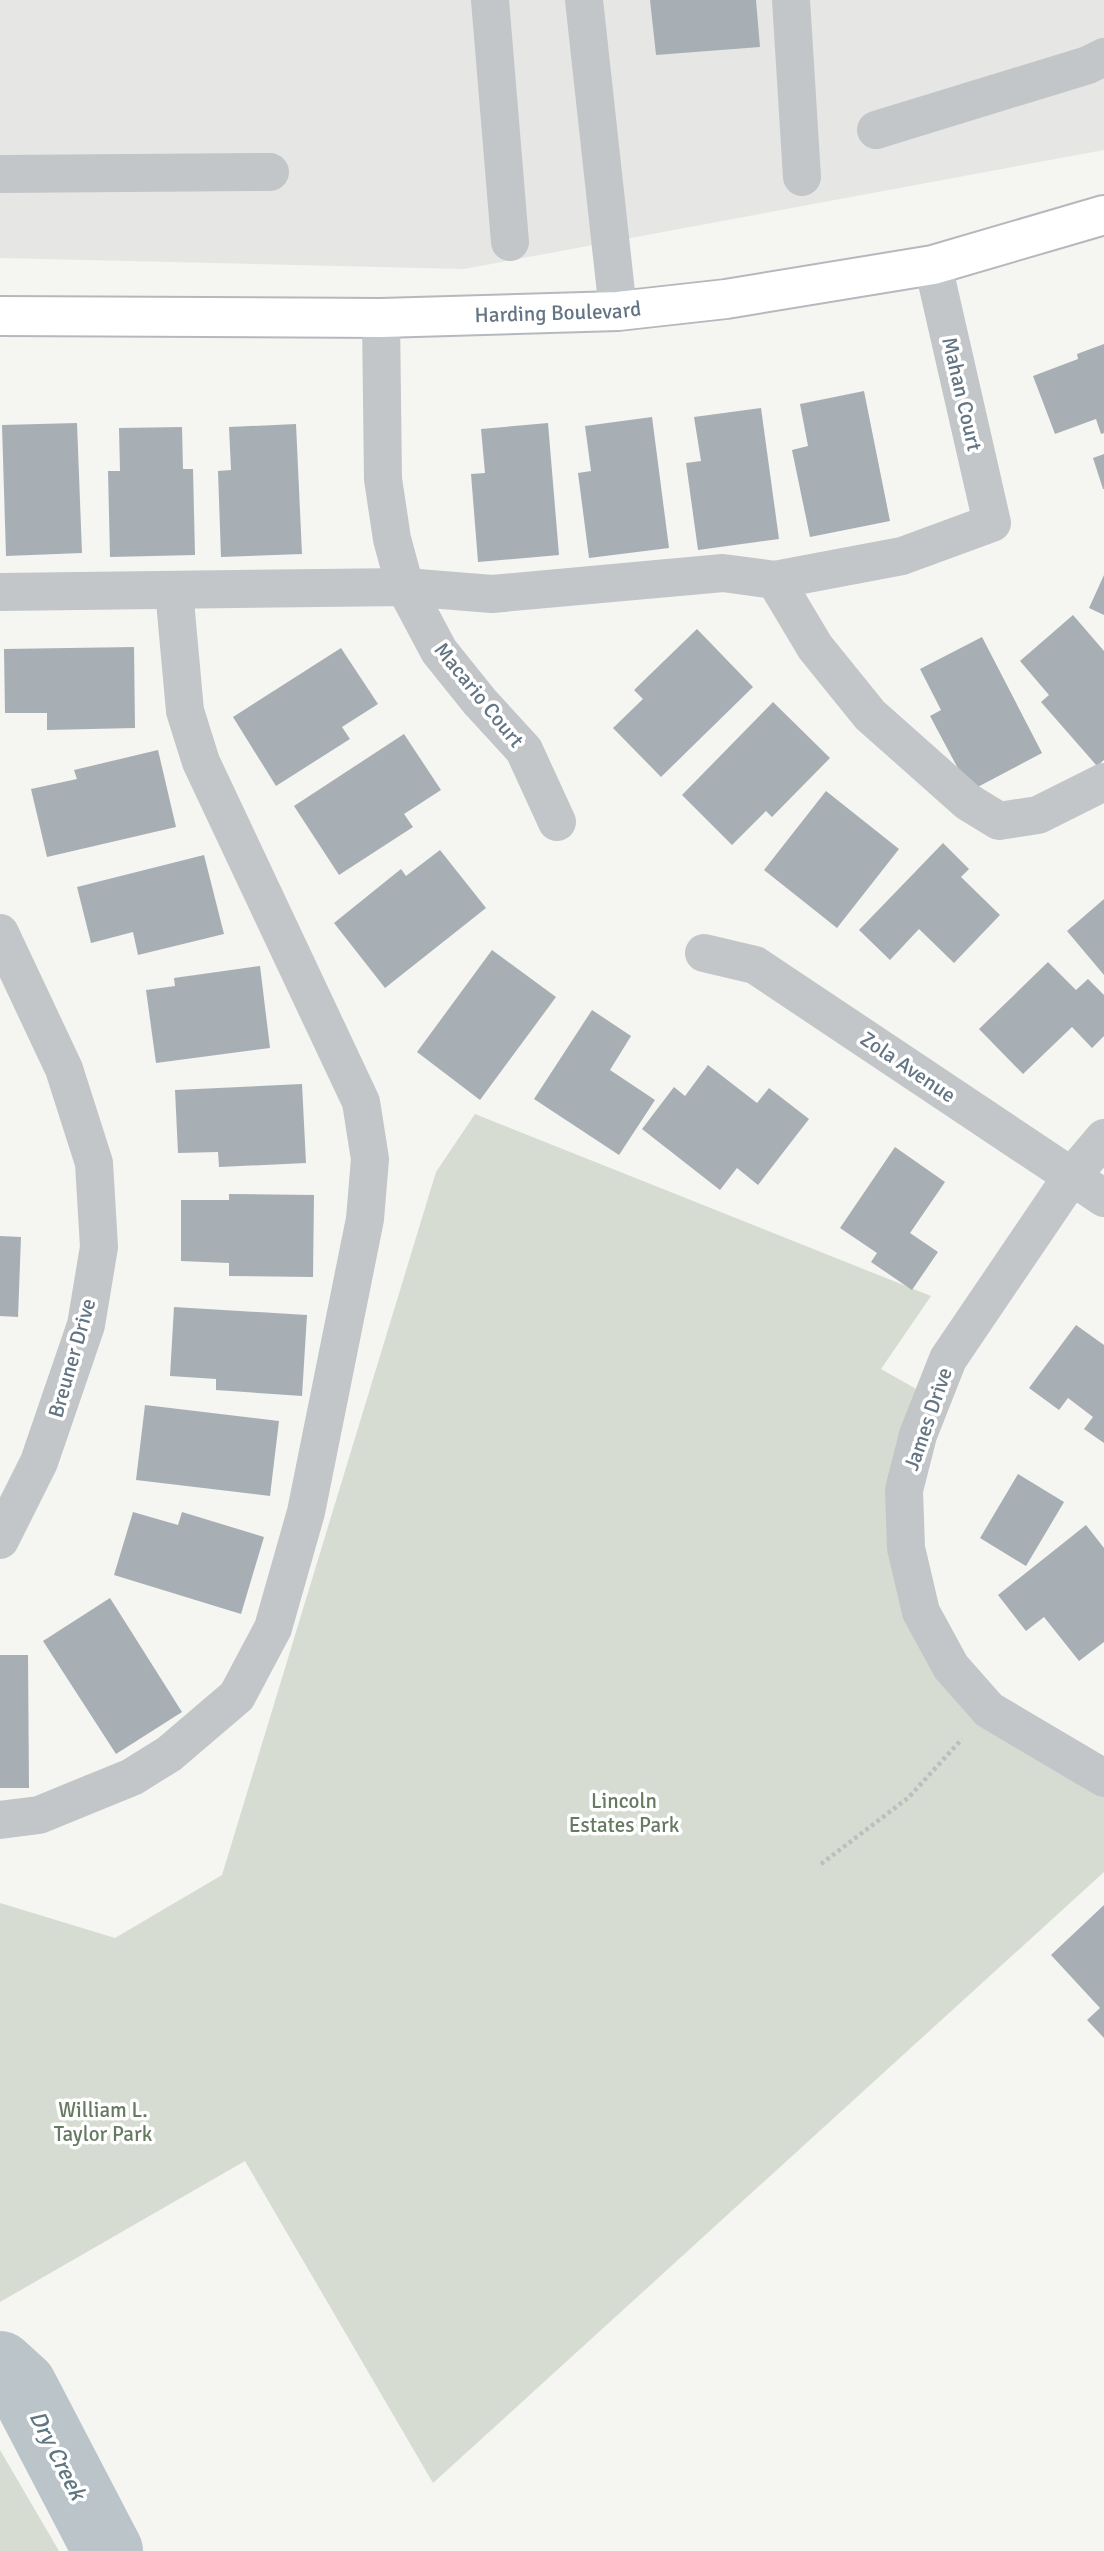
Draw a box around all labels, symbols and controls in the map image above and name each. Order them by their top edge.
street label: Harding Boulevard [474,296,642,328]
street label: Mahan Court [936,334,988,454]
street label: Macario Court [429,637,529,753]
street label: Zola Avenue [855,1026,961,1108]
street label: Breuner Drive [43,1295,101,1421]
street label: James Drive [898,1364,958,1474]
park label: Lincoln Estates Park [569,1788,680,1838]
park label: William L. Taylor Park [54,2097,153,2147]
water label: Dry Creek [23,2406,93,2507]

